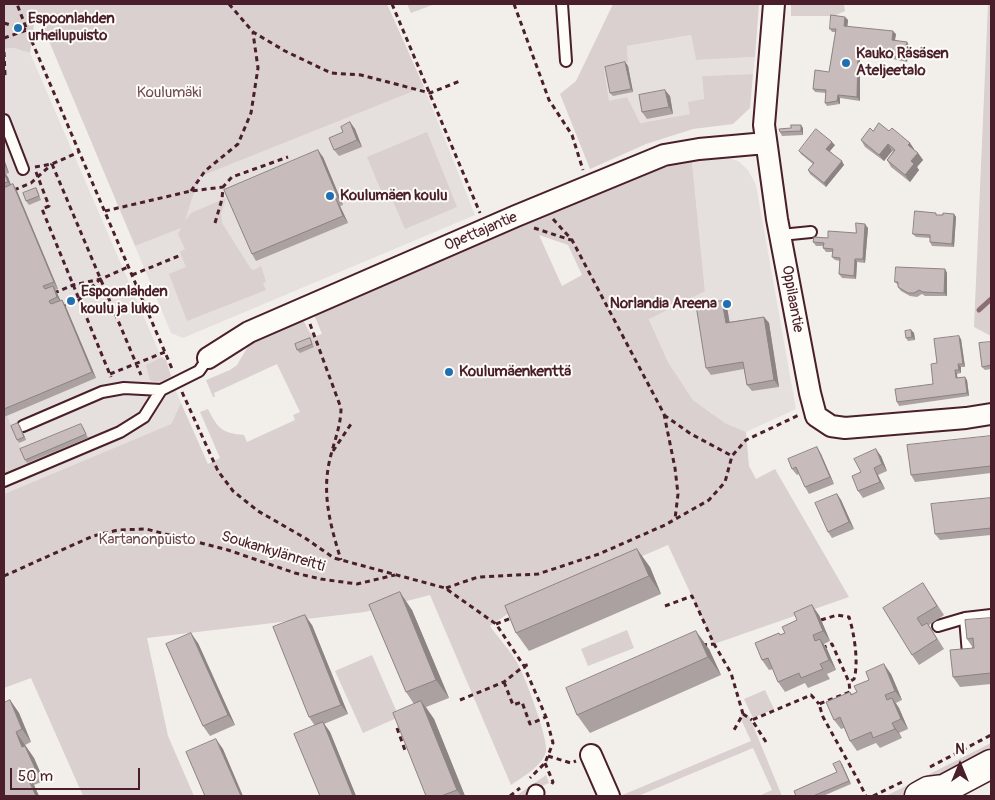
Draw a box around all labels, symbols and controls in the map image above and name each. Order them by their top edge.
place label: Espoonlahden urheilupuisto [28,10,115,45]
marker: Espoonlahden urheilupuisto [12,22,24,34]
place label: Kauko Räsäsen Ateljeetalo [856,45,949,80]
marker: Kauko Räsäsen Ateljeetalo [840,57,852,69]
park label: Koulumäki [137,84,201,102]
place label: Koulumäen koulu [340,187,448,205]
marker: Koulumäen koulu [324,190,336,202]
street label: Opettajantie [442,209,520,255]
street label: Oppilaantie [777,264,807,334]
place label: Espoonlahden koulu ja lukio [81,283,168,318]
marker: Espoonlahden koulu ja lukio [65,295,77,307]
place label: Norlandia Areena [610,295,717,313]
marker: Norlandia Areena [721,298,733,310]
place label: Koulumäenkenttä [459,363,571,381]
marker: Koulumäenkenttä [443,366,455,378]
street label: Soukankylänreitti [219,528,327,576]
park label: Kartanonpuisto [98,531,196,549]
north arrow [935,740,985,790]
text: N [955,741,965,758]
scale bar [12,758,142,790]
text: 50 m [18,767,53,786]

